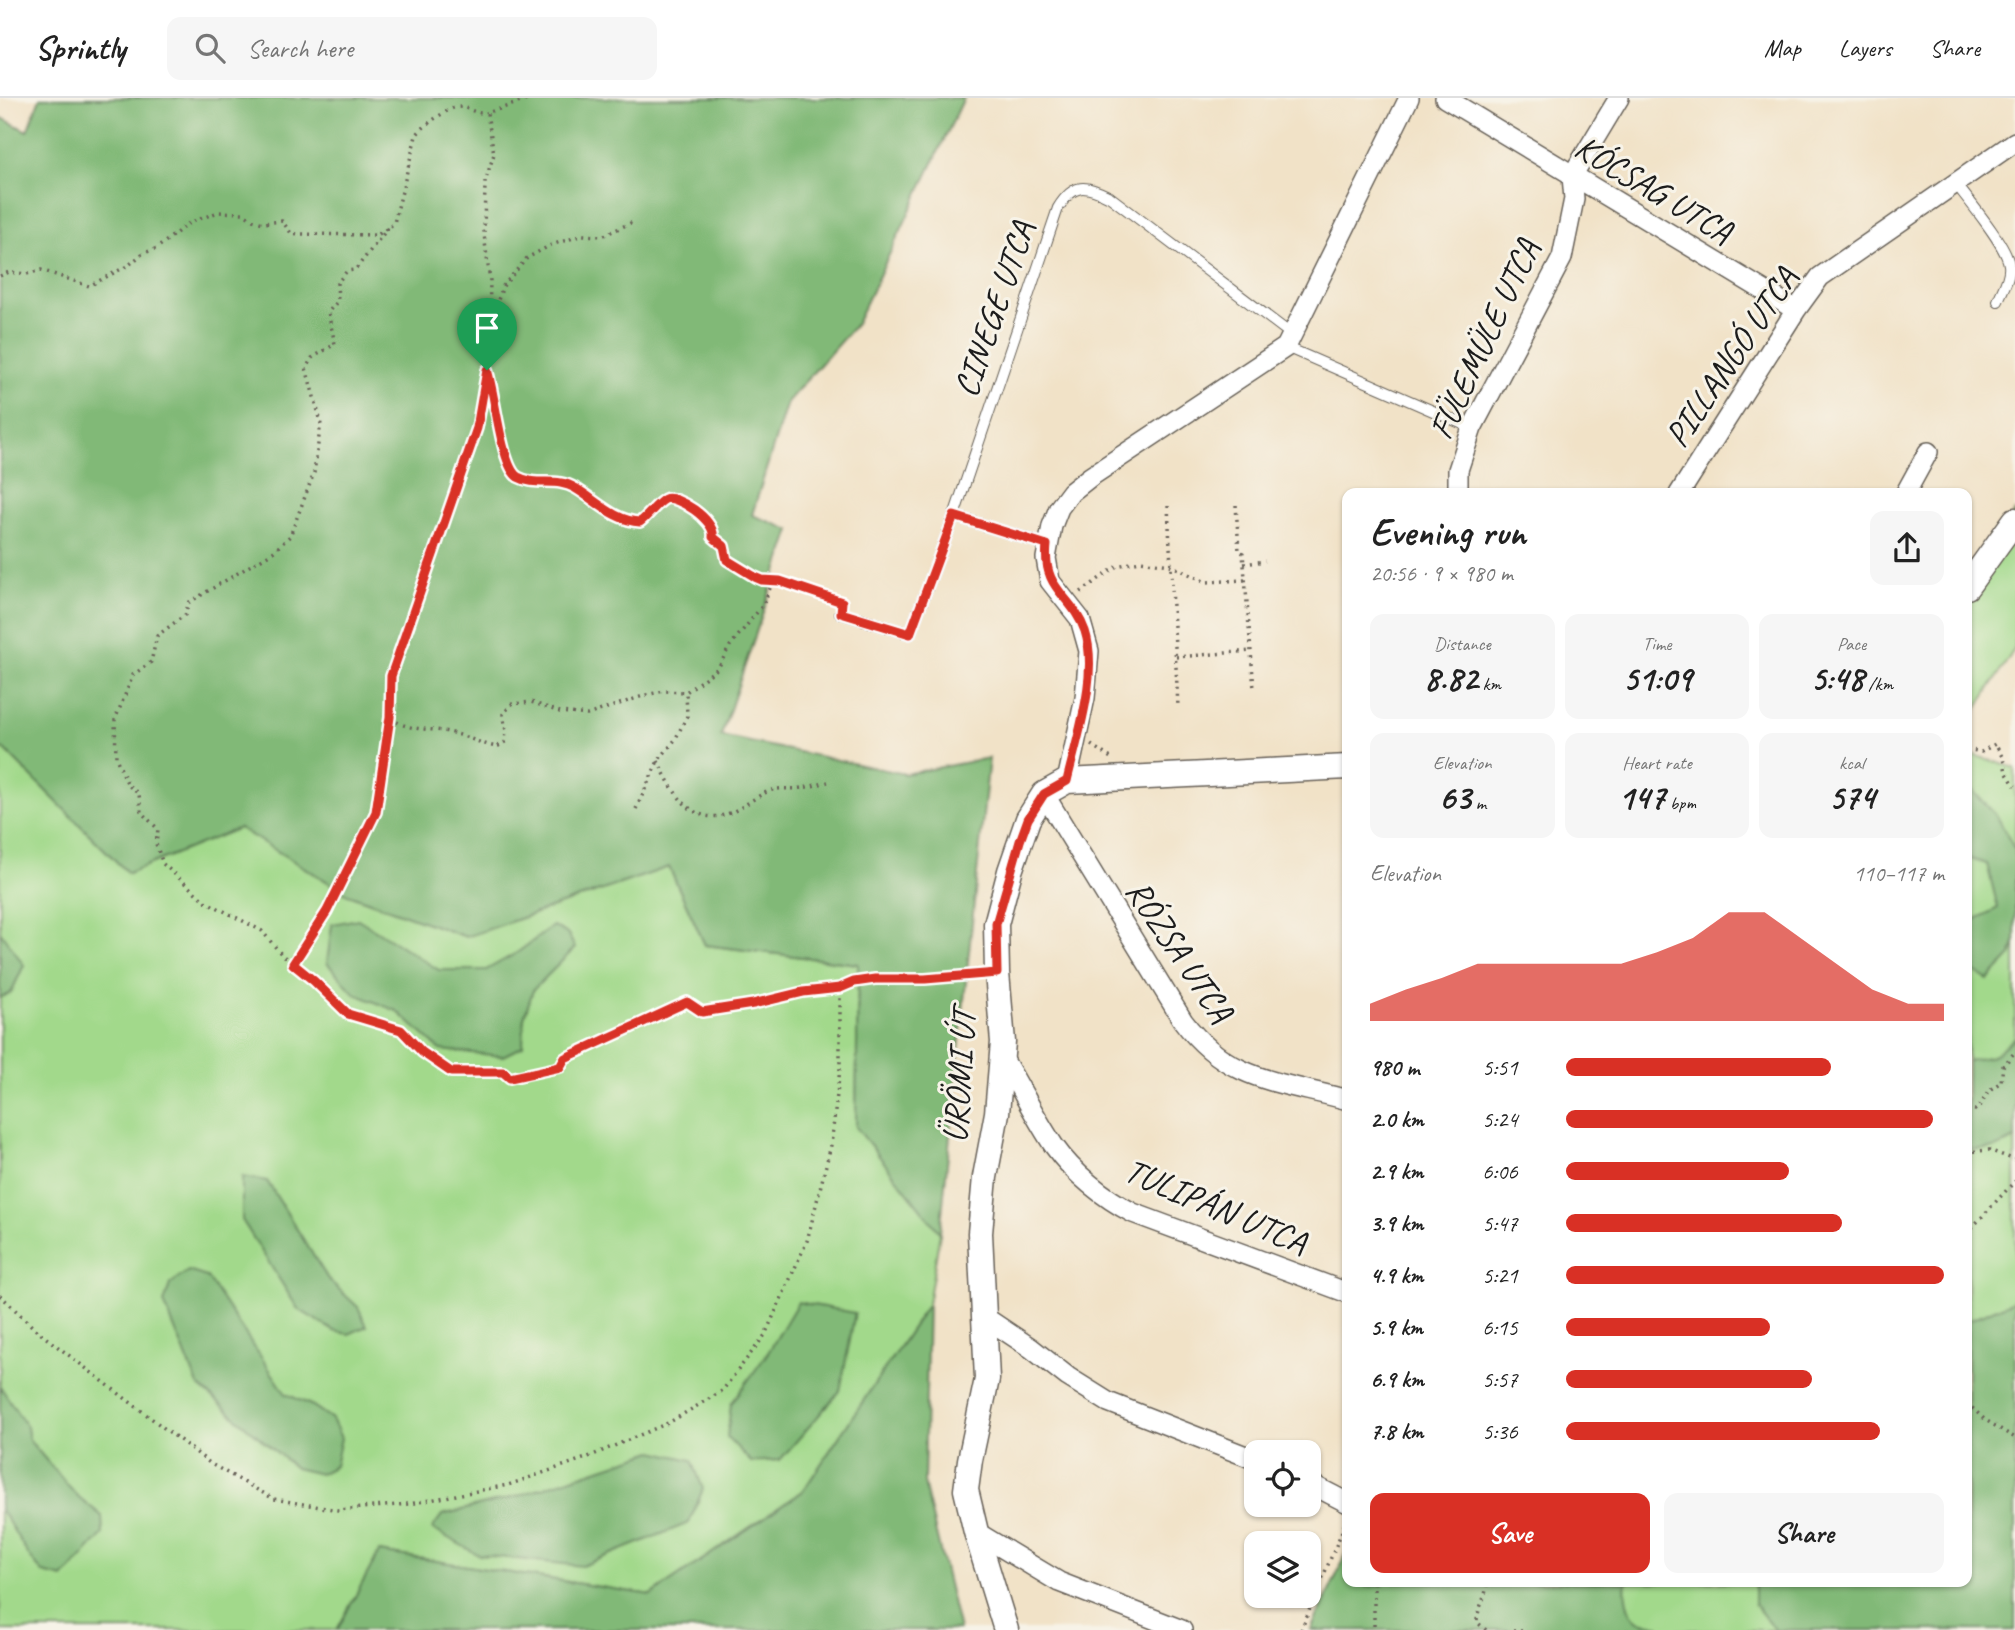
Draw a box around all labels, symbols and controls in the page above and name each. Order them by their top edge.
search box [167,17,657,80]
text: Sprintly [35,27,125,69]
icon: search [191,29,229,67]
text: Search here [247,32,353,65]
text: Map [1764,33,1801,63]
text: Layers [1839,33,1892,63]
text: Share [1930,33,1980,63]
street label: KÓCSAG UTCA [1567,124,1742,254]
street label: CINEGE UTCA [943,214,1045,403]
street label: FÜLEMÜLE UTCA [1418,231,1551,446]
street label: PILLANGÓ UTCA [1654,257,1808,456]
pin [457,298,517,370]
icon: arrive [468,309,506,347]
text: Evening run [1370,509,1526,556]
button: share [1870,511,1944,585]
text: 20:56 · 9 × 980 m [1370,559,1513,588]
text: Distance [1434,632,1491,656]
text: Time [1642,632,1672,656]
text: Pace [1837,632,1866,656]
text: 8.82 [1424,656,1478,701]
text: 51:09 [1623,656,1691,701]
text: 5:48 [1810,656,1864,701]
text: km [1478,672,1501,696]
text: /km [1864,672,1893,696]
text: Elevation [1433,751,1492,775]
text: Heart rate [1622,751,1692,775]
text: kcal [1839,751,1864,775]
text: 63 [1439,775,1471,820]
text: 147 [1618,775,1665,820]
text: 574 [1828,775,1875,820]
text: m [1471,791,1486,815]
text: bpm [1665,791,1696,815]
text: Elevation [1370,859,1441,888]
text: 110–117 m [1853,859,1944,888]
street label: RÓZSA UTCA [1116,871,1245,1032]
street label: ÜRÖMI ÚT [932,1001,987,1144]
text: 980 m [1370,1053,1419,1082]
text: 5:51 [1482,1053,1518,1082]
text: 2.0 km [1370,1105,1424,1134]
text: 5:24 [1482,1105,1518,1134]
street label: TULIPÁN UTCA [1118,1147,1315,1265]
text: 2.9 km [1370,1157,1423,1186]
text: 6:06 [1482,1157,1518,1186]
text: 3.9 km [1370,1209,1423,1238]
text: 5:47 [1482,1209,1518,1238]
text: 4.9 km [1370,1261,1423,1290]
text: 5:21 [1482,1261,1518,1290]
text: 5.9 km [1370,1313,1423,1342]
text: 6:15 [1482,1313,1518,1342]
text: 6.9 km [1370,1365,1424,1394]
text: 5:57 [1482,1365,1518,1394]
text: 7.8 km [1370,1417,1423,1446]
text: 5:36 [1482,1417,1518,1446]
map controls [1244,1440,1321,1608]
button: locate [1244,1440,1321,1517]
button: Save [1370,1493,1650,1573]
button: Share [1664,1493,1944,1573]
button: layers [1244,1531,1321,1608]

